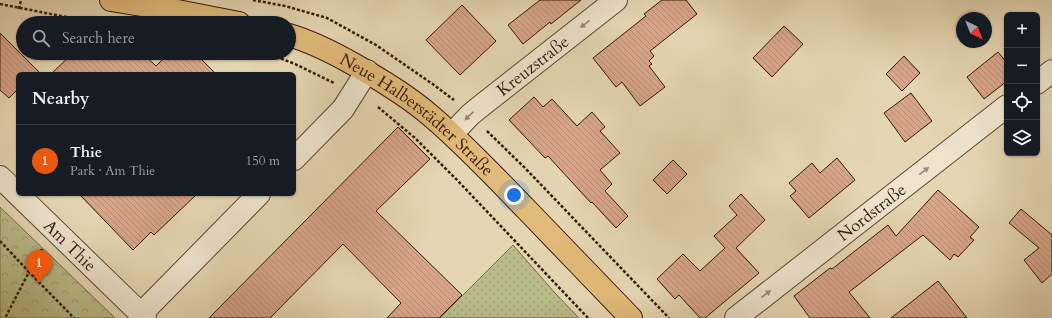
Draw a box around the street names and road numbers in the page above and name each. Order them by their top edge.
street label: Kreuzstraße [492,30,574,101]
street label: Neue Halberstädter Straße [336,48,499,181]
street label: Nordstraße [833,178,911,247]
street label: Am Thie [38,215,101,277]

